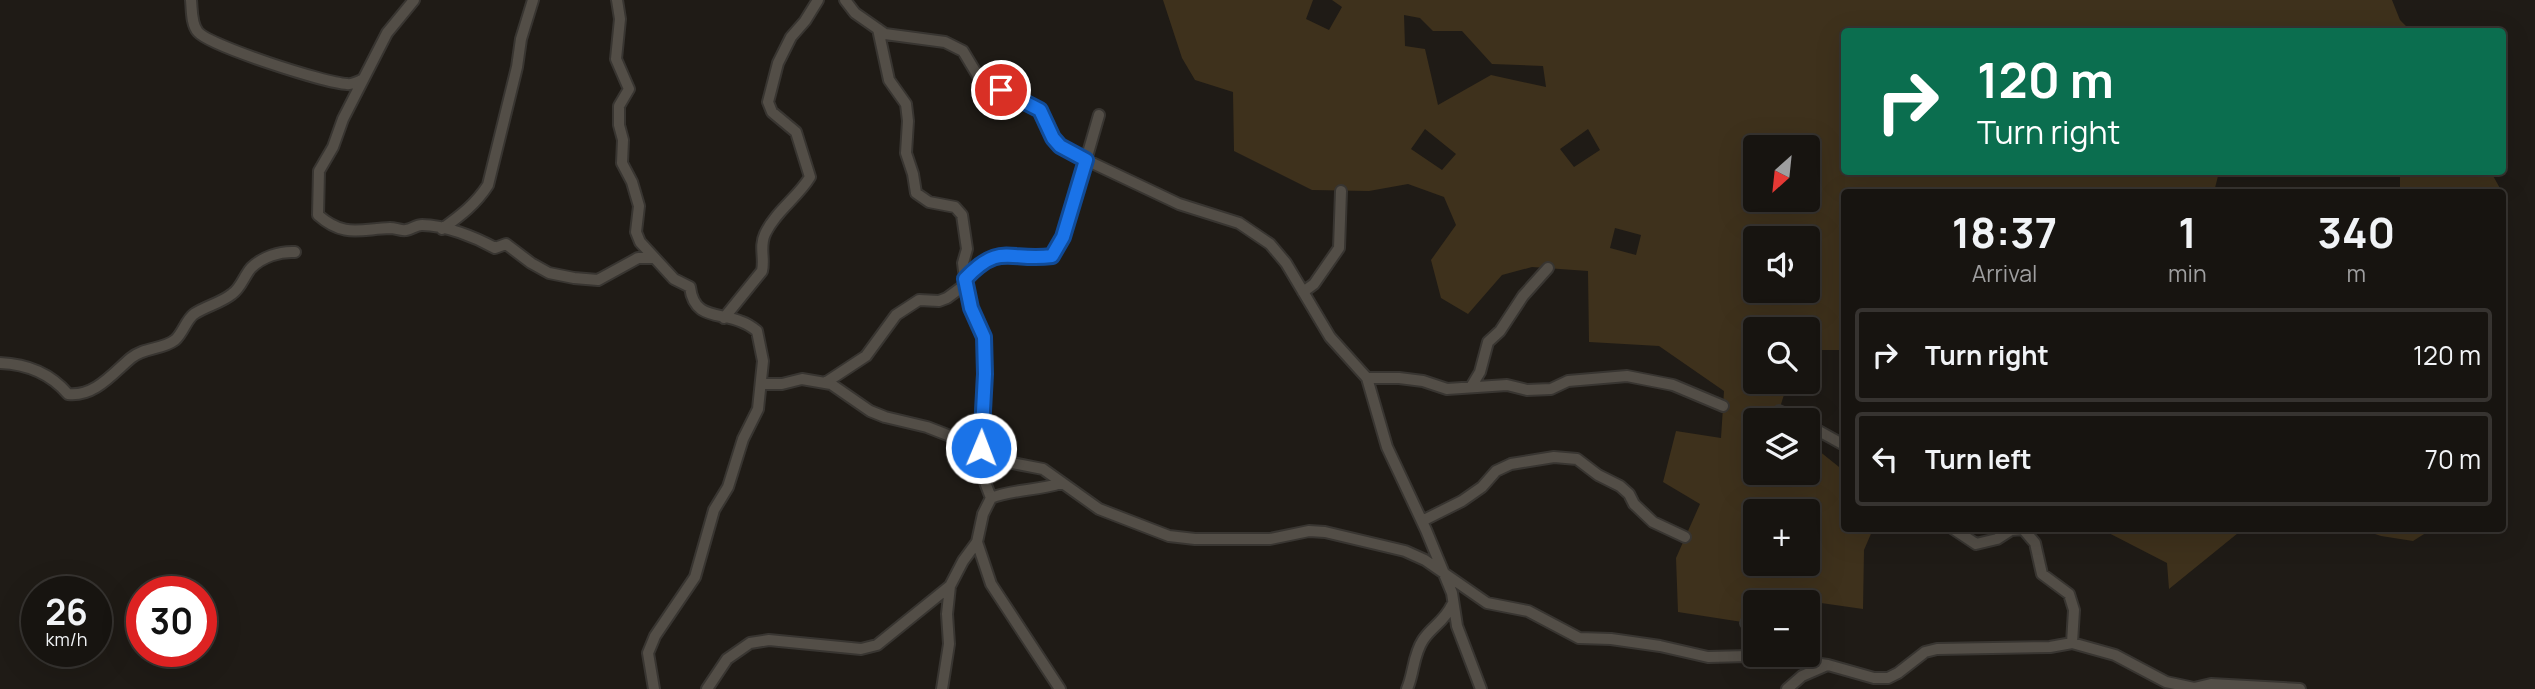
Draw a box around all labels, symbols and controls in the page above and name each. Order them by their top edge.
text: 120 m [1977,46,2114,113]
icon: right [1862,56,1953,147]
pin [971,60,1031,120]
icon: arrive [982,71,1020,109]
text: Turn right [1977,110,2120,154]
north arrow [1743,135,1820,212]
map controls [1743,135,1820,667]
text: 18:37 [1952,203,2057,261]
text: 1 [2178,203,2197,261]
text: 340 [2317,203,2395,261]
button: sound [1743,226,1820,303]
text: Arrival [1972,257,2037,289]
text: min [2168,257,2207,289]
text: m [2347,257,2366,289]
button: search [1743,317,1820,394]
icon: right [1866,336,1904,374]
text: Turn right [1925,337,2049,373]
text: 120 m [2413,337,2481,373]
button: layers [1743,408,1820,485]
position arrow [944,411,1018,485]
icon: left [1866,440,1904,478]
text: Turn left [1925,441,2032,477]
text: 70 m [2425,441,2481,477]
button: + [1743,499,1820,576]
speed limit sign: 30 [126,576,217,667]
text: 26 [45,588,88,636]
button: − [1743,590,1820,667]
text: km/h [46,627,87,651]

